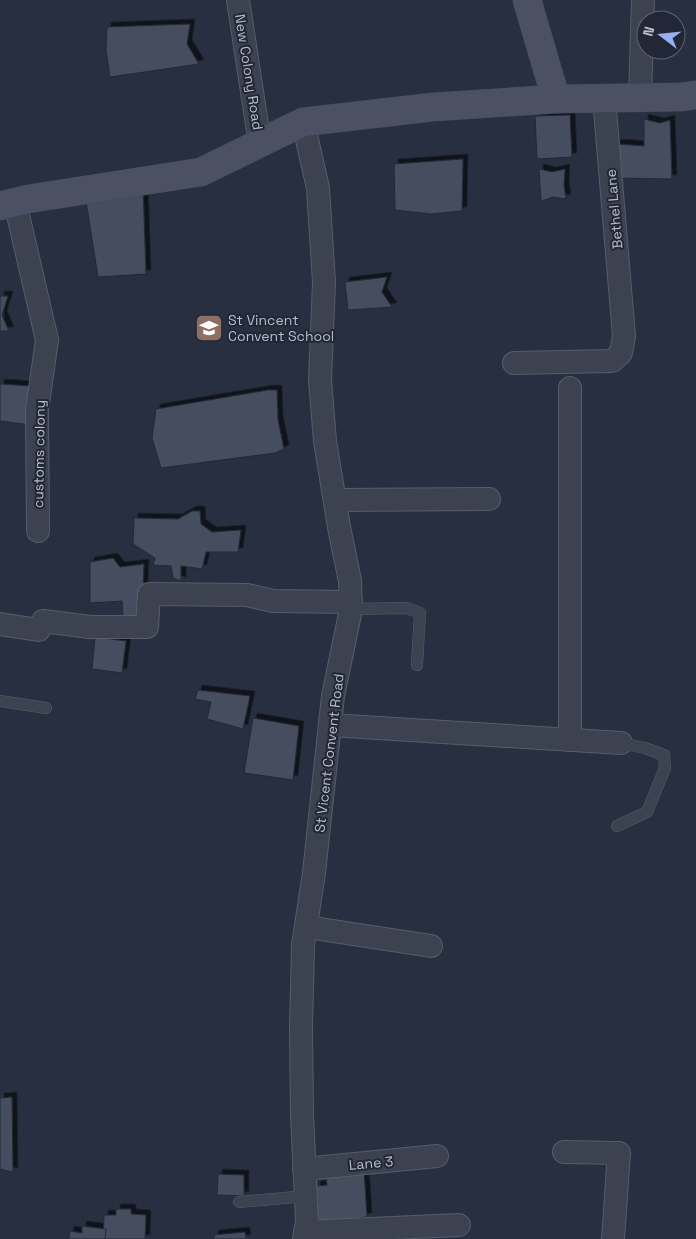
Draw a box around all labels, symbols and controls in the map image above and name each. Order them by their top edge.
north arrow [636,10,686,60]
street label: New Colony Road [231,13,267,131]
text: N [639,24,658,38]
street label: Bethel Lane [602,168,626,250]
place label: St Vincent Convent School [228,311,334,345]
school or university icon: St Vincent Convent School [194,313,224,343]
street label: customs colony [29,400,49,508]
street label: St Vicent Convent Road [310,673,348,833]
street label: Lane 3 [348,1152,394,1174]

